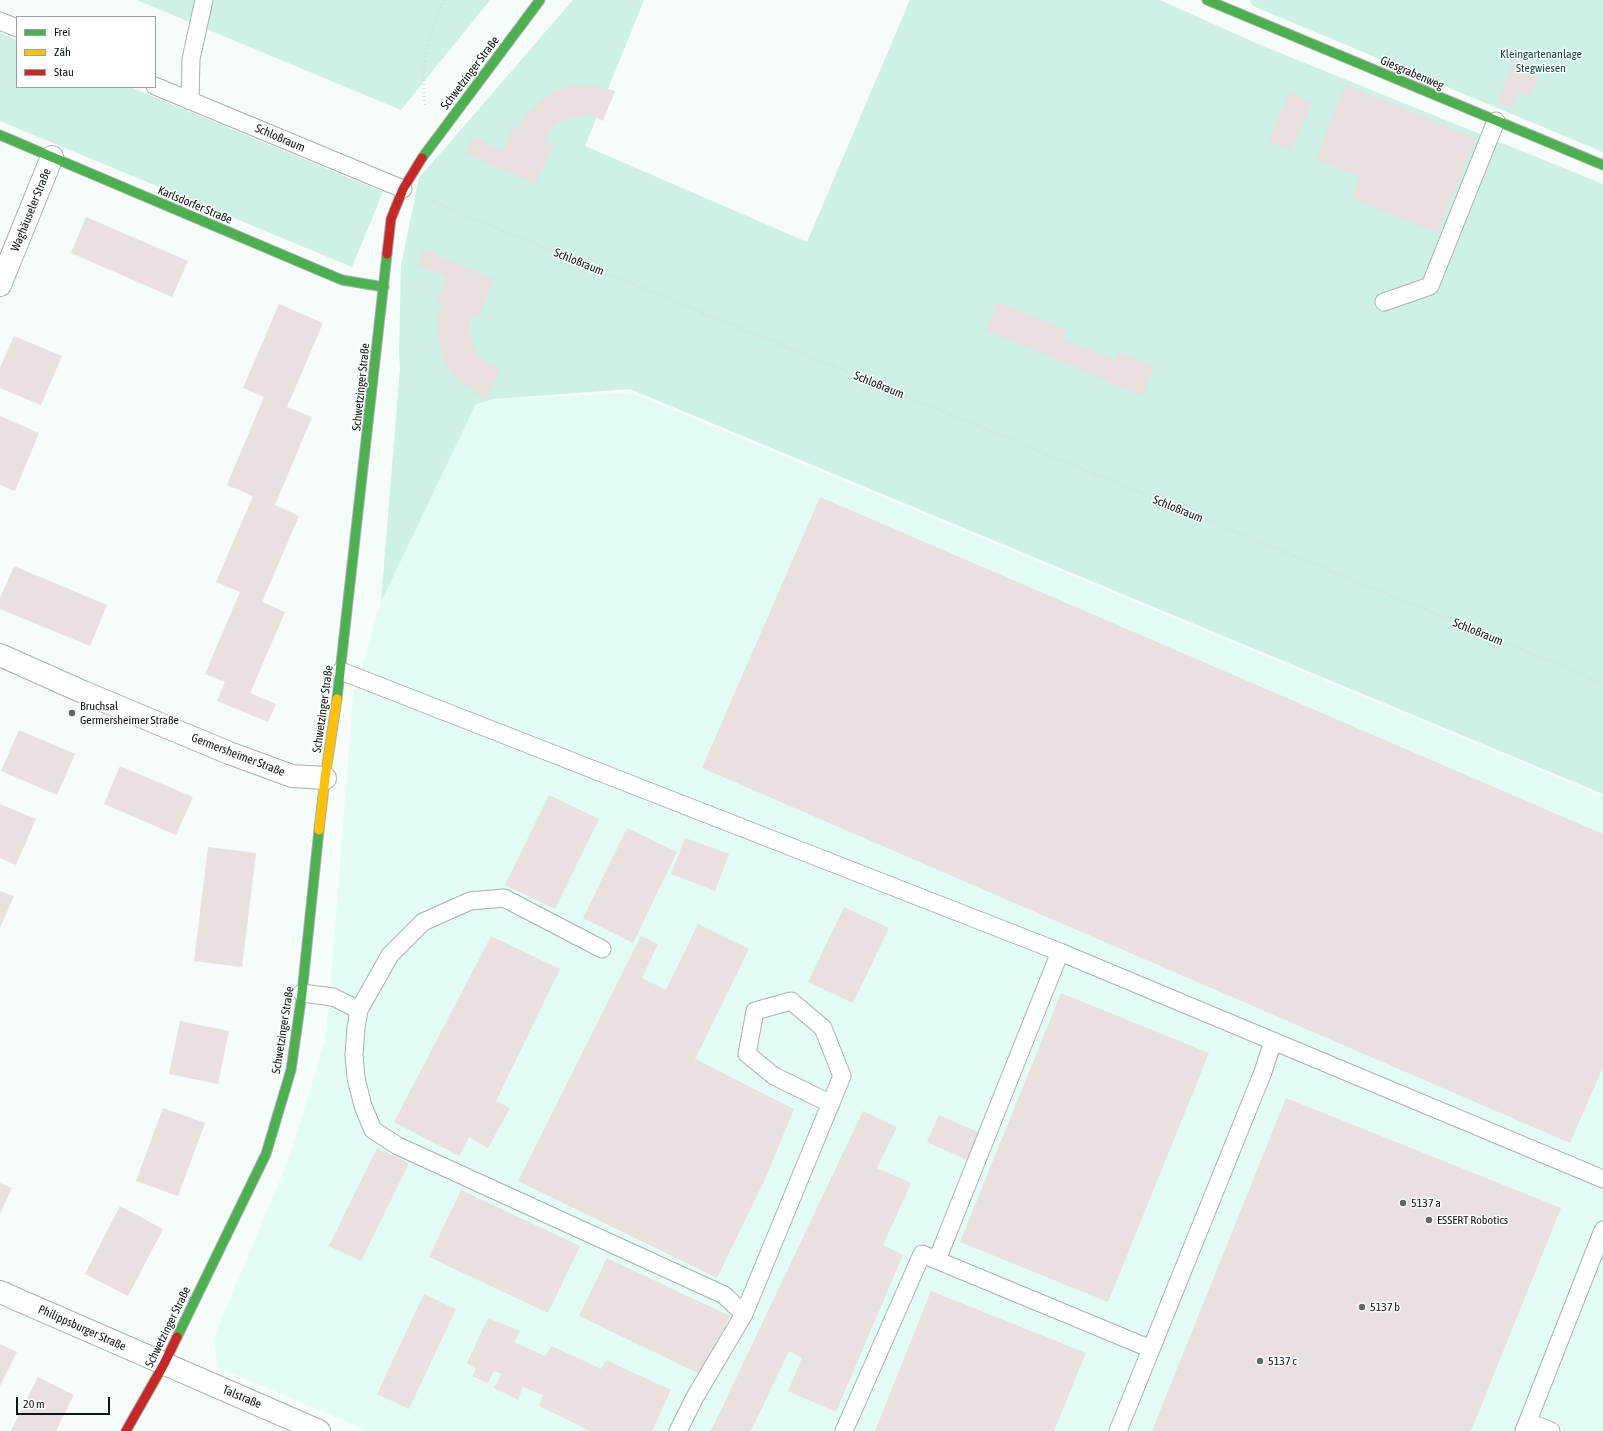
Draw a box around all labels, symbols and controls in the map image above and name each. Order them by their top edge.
legend [16,16,156,88]
text: Frei [54,25,70,39]
street label: Schwetzinger Straße [438,33,502,113]
text: Zäh [54,45,71,59]
park label: Kleingartenanlage Stegwiesen [1500,47,1582,75]
street label: Giesgrabenweg [1378,53,1446,93]
text: Stau [54,65,74,79]
street label: Schloßraum [253,121,307,155]
street label: Waghäuseler Straße [8,166,54,254]
street label: Karlsdorfer Straße [156,183,234,227]
street label: Schloßraum [552,245,606,279]
street label: Schwetzinger Straße [349,342,373,432]
street label: Schloßraum [852,368,906,402]
street label: Schloßraum [1151,492,1205,526]
street label: Schloßraum [1451,615,1505,649]
street label: Schwetzinger Straße [310,664,336,754]
place label: Bruchsal Germersheimer Straße [80,699,179,727]
marker: Bruchsal Germersheimer Straße [67,708,77,718]
street label: Germersheimer Straße [189,731,287,779]
street label: Schwetzinger Straße [269,985,297,1075]
place label: 5137 a [1411,1196,1441,1210]
marker: 5137 a [1398,1198,1408,1208]
place label: ESSERT Robotics [1437,1213,1508,1227]
marker: ESSERT Robotics [1424,1215,1434,1225]
street label: Schwetzinger Straße [142,1284,194,1370]
place label: 5137 b [1370,1300,1400,1314]
street label: Philippsburger Straße [36,1302,128,1354]
marker: 5137 b [1357,1302,1367,1312]
place label: 5137 c [1268,1354,1297,1368]
marker: 5137 c [1255,1356,1265,1366]
street label: Talstraße [220,1382,264,1412]
scale bar [18,1389,112,1415]
text: 20 m [23,1397,45,1411]

